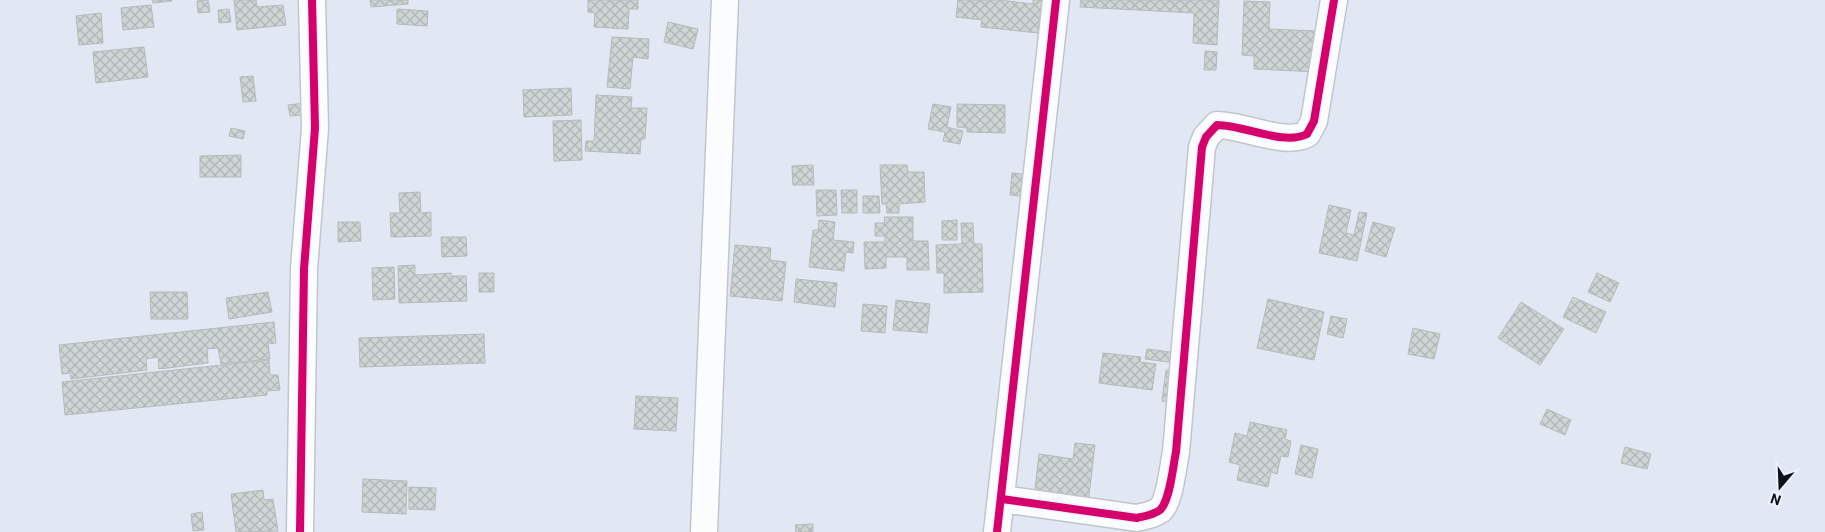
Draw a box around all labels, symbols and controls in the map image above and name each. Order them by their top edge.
north arrow [1755,462,1805,512]
text: N [1768,490,1783,508]

